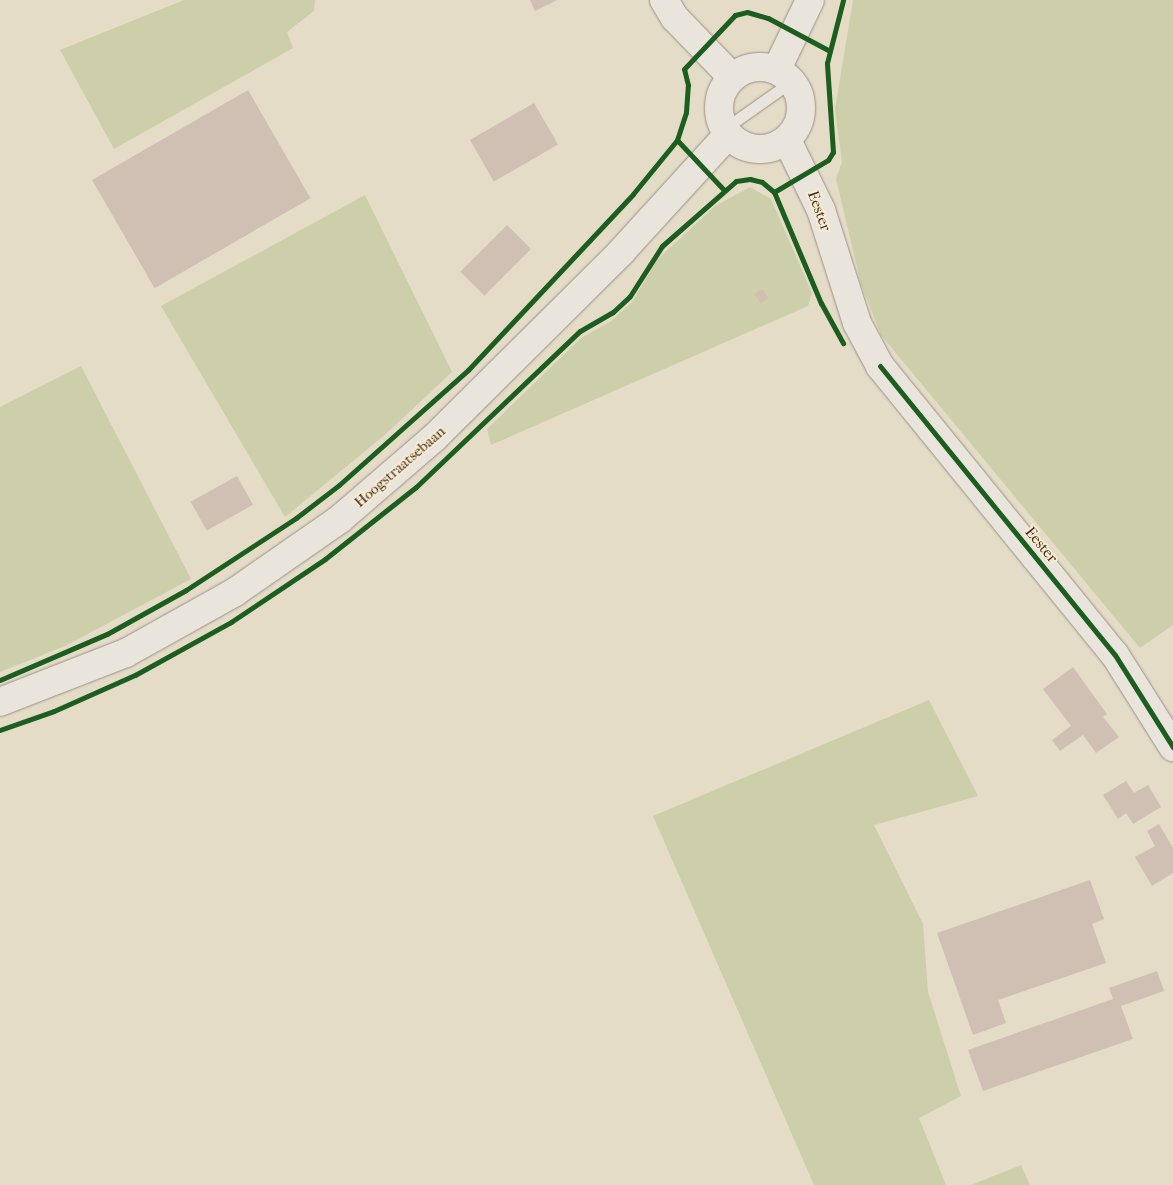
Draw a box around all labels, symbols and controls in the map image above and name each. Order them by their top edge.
street label: Eester [803,189,835,233]
street label: Hoogstraatsebaan [351,423,449,511]
street label: Eester [1021,523,1061,567]

